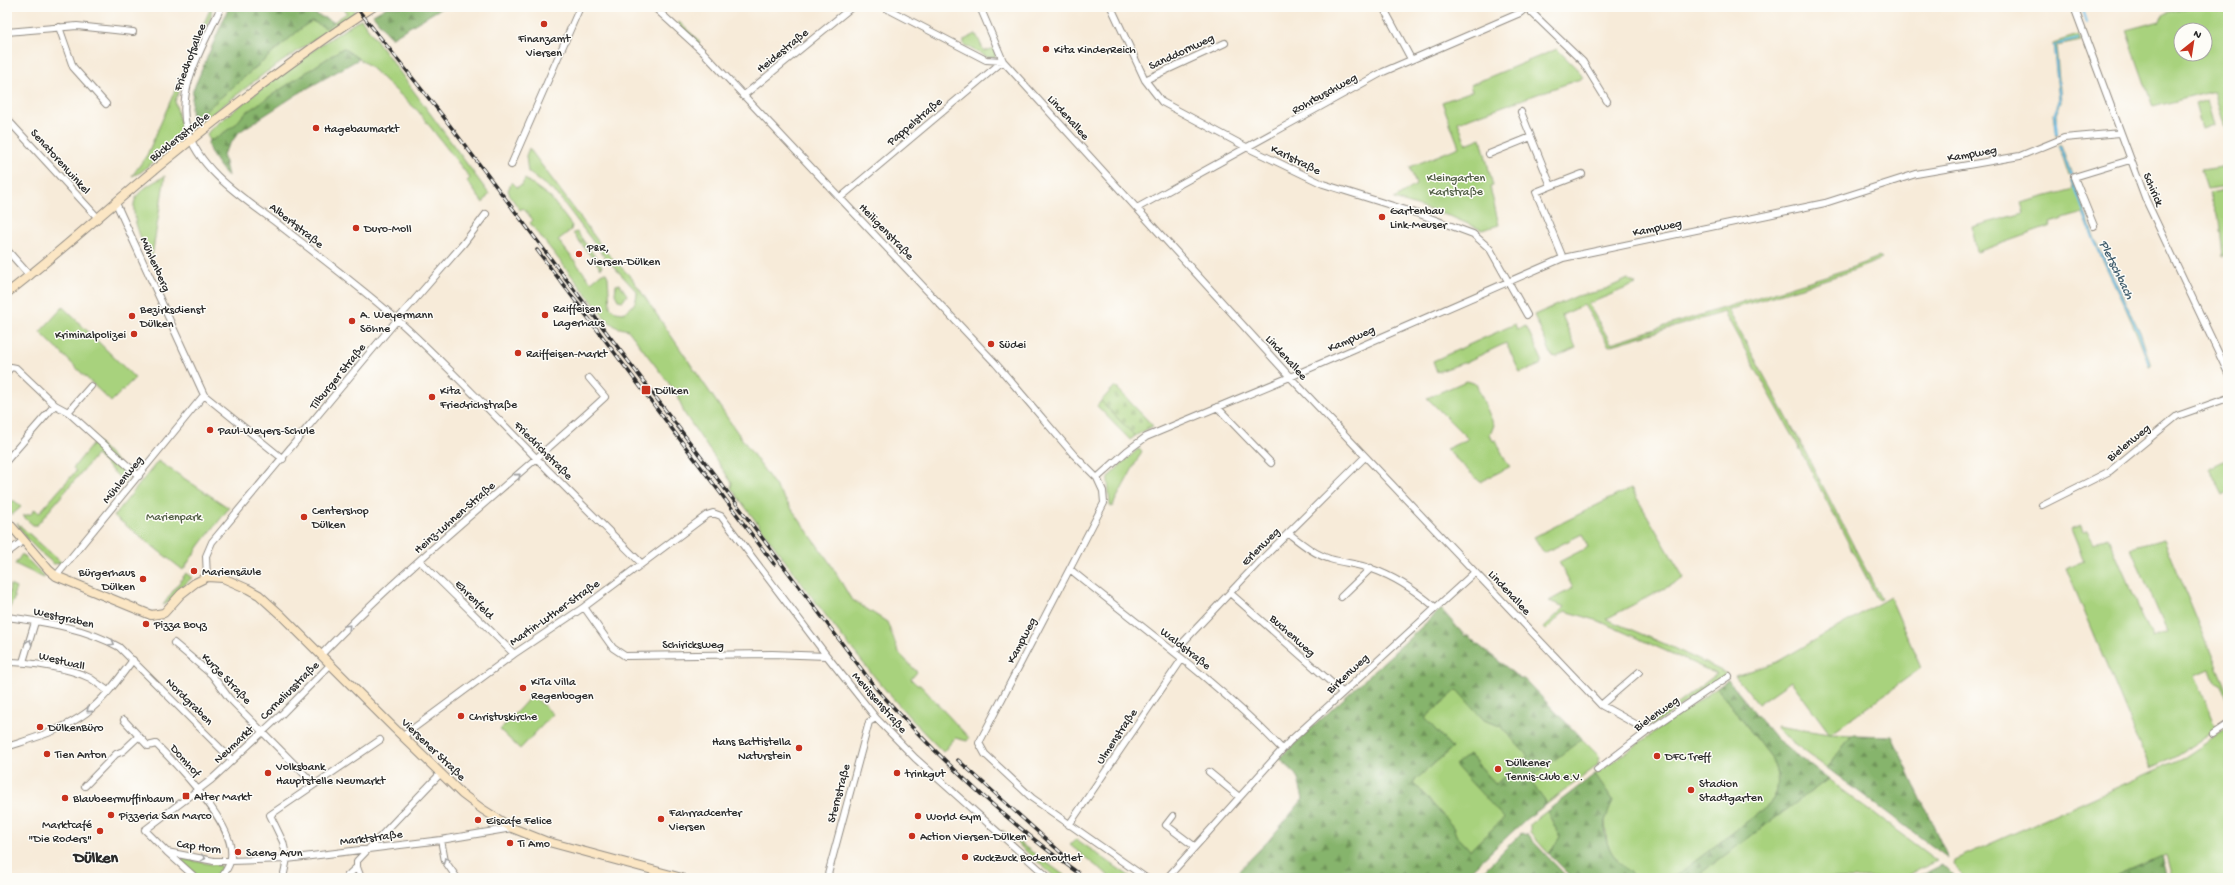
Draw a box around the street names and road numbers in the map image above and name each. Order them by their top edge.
street label: Friedhofsallee [171,21,210,94]
street label: Heidestraße [755,26,813,77]
street label: Sanddornweg [1147,32,1217,74]
street label: Rohrbuschweg [1290,71,1360,118]
street label: Lindenallee [1044,93,1092,144]
street label: Pappelstraße [884,95,946,150]
street label: Bücklersstraße [147,109,214,166]
street label: Senatorenwinkel [26,127,93,198]
street label: Karlstraße [1268,143,1323,179]
street label: Kampweg [1947,144,1998,166]
street label: Schirick [2139,171,2166,210]
street label: Albertstraße [266,201,326,253]
street label: Heiligenstraße [855,201,917,264]
street label: Kampweg [1631,217,1684,241]
street label: Mühlenberg [136,235,173,295]
street label: Kampweg [1326,323,1378,356]
street label: Lindenallee [1262,333,1310,384]
street label: Tilburger Straße [307,341,370,414]
street label: Friedrichstraße [510,418,575,484]
street label: Bielenweg [2104,422,2154,466]
street label: Mühlenweg [100,453,147,507]
street label: Heinz-Luhnen-Straße [412,479,499,558]
street label: Erlenweg [1239,525,1284,570]
street label: Lindenallee [1484,568,1533,619]
street label: Martin-Luther-Straße [507,577,603,650]
street label: Ehrenfeld [451,578,497,624]
street label: Westgraben [32,605,95,633]
street label: Buchenweg [1265,612,1317,661]
street label: Kampweg [1005,615,1041,666]
street label: Waldstraße [1157,626,1213,674]
street label: Schiricksweg [662,639,724,653]
street label: Westwall [37,649,86,674]
street label: Kurze Straße [198,651,254,708]
street label: Birkenweg [1324,651,1372,698]
street label: Corneliusstraße [258,658,323,724]
street label: Mevissenstraße [848,670,910,738]
street label: Nordgraben [162,676,215,729]
street label: Bielenweg [1631,694,1683,736]
street label: Ulmenstraße [1094,706,1142,767]
street label: Viersener Straße [397,715,468,785]
street label: Neumarkt [212,723,258,767]
street label: Domhof [166,741,204,781]
street label: Sternstraße [825,762,855,824]
street label: Marktstraße [339,828,404,850]
street label: Cap Horn [175,838,222,858]

